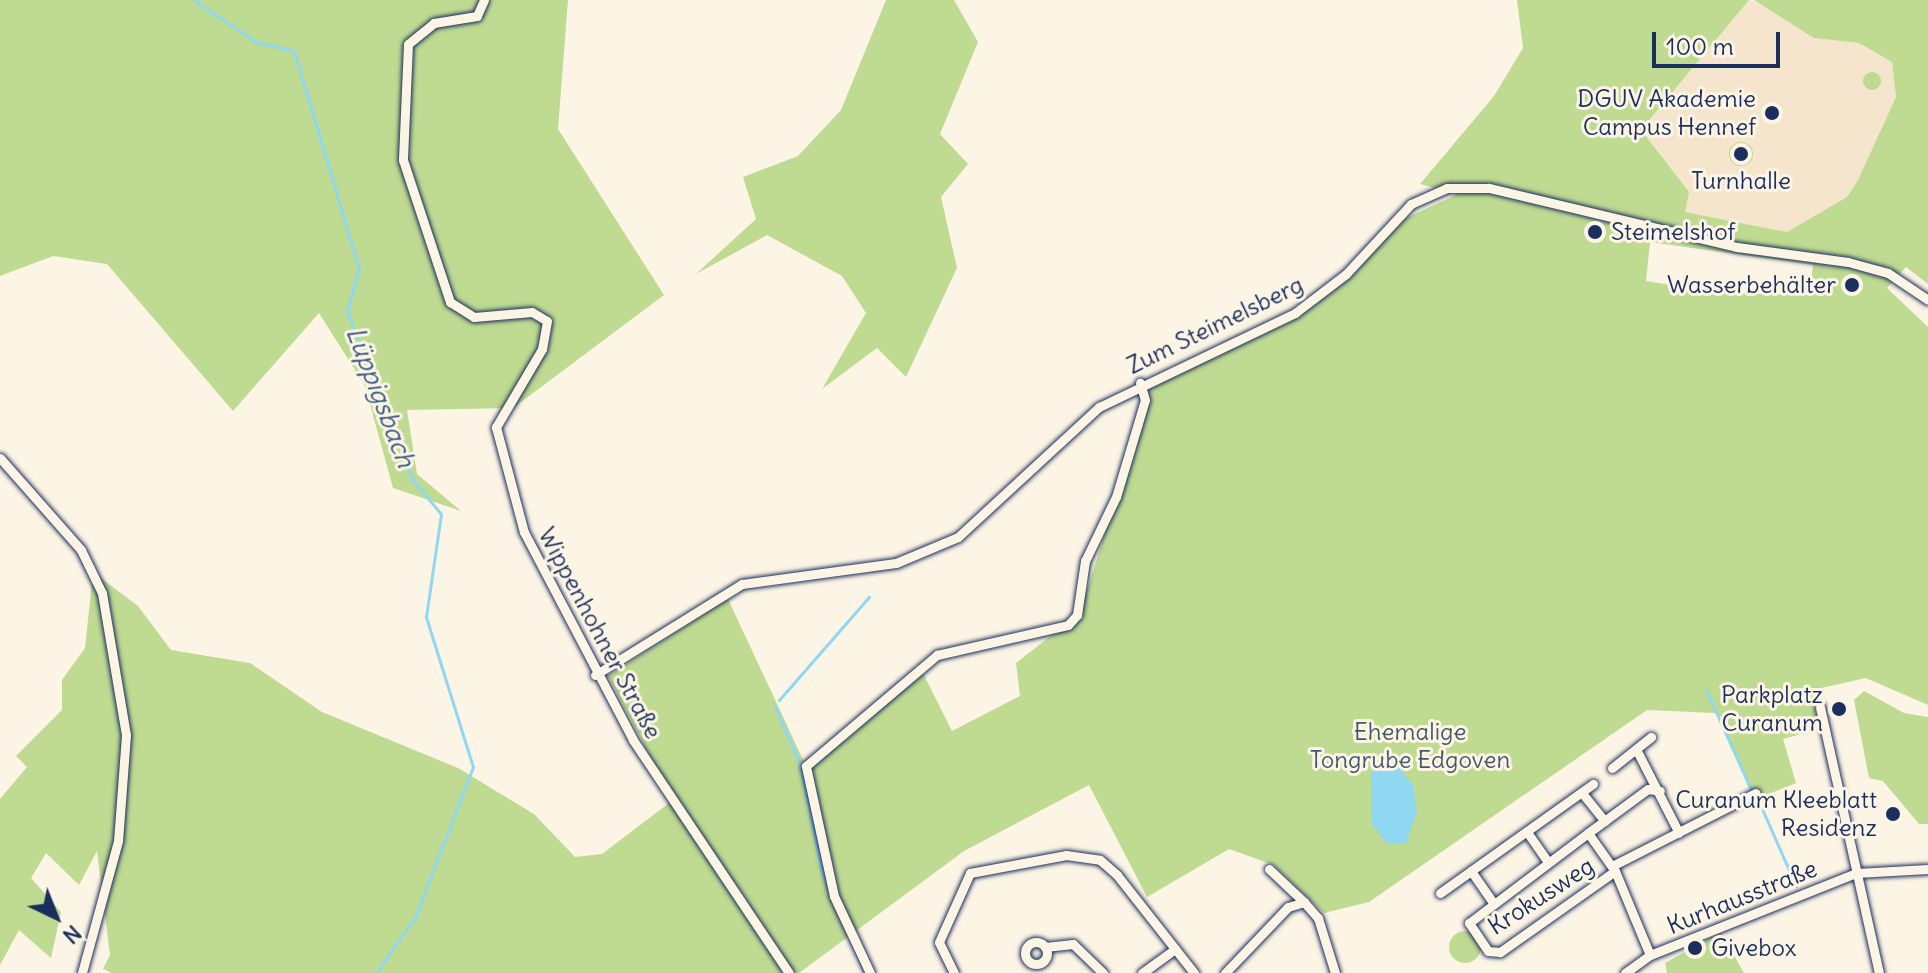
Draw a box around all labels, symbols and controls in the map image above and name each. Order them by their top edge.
scale bar [1656,16,1784,66]
text: 100 m [1666,31,1734,61]
place label: DGUV Akademie Campus Hennef [1577,85,1756,141]
marker: DGUV Akademie Campus Hennef [1763,104,1781,122]
marker: Turnhalle [1732,145,1750,163]
place label: Turnhalle [1691,167,1791,195]
place label: Steimelshof [1611,218,1735,246]
marker: Steimelshof [1586,223,1604,241]
street label: Zum Steimelsberg [1122,270,1308,380]
place label: Wasserbehälter [1667,271,1836,299]
marker: Wasserbehälter [1843,276,1861,294]
water label: Lüppigsbach [340,322,422,472]
street label: Wippenhohner Straße [532,522,668,744]
place label: Parkplatz Curanum [1721,681,1823,737]
marker: Parkplatz Curanum [1830,700,1848,718]
park label: Ehemalige Tongrube Edgoven [1310,718,1510,774]
place label: Curanum Kleeblatt Residenz [1675,786,1877,842]
marker: Curanum Kleeblatt Residenz [1884,805,1902,823]
street label: Krokusweg [1483,851,1599,941]
street label: Kurhausstraße [1663,854,1821,940]
north arrow [16,877,96,957]
text: N [57,919,87,950]
place label: Givebox [1711,934,1796,962]
marker: Givebox [1686,939,1704,957]

